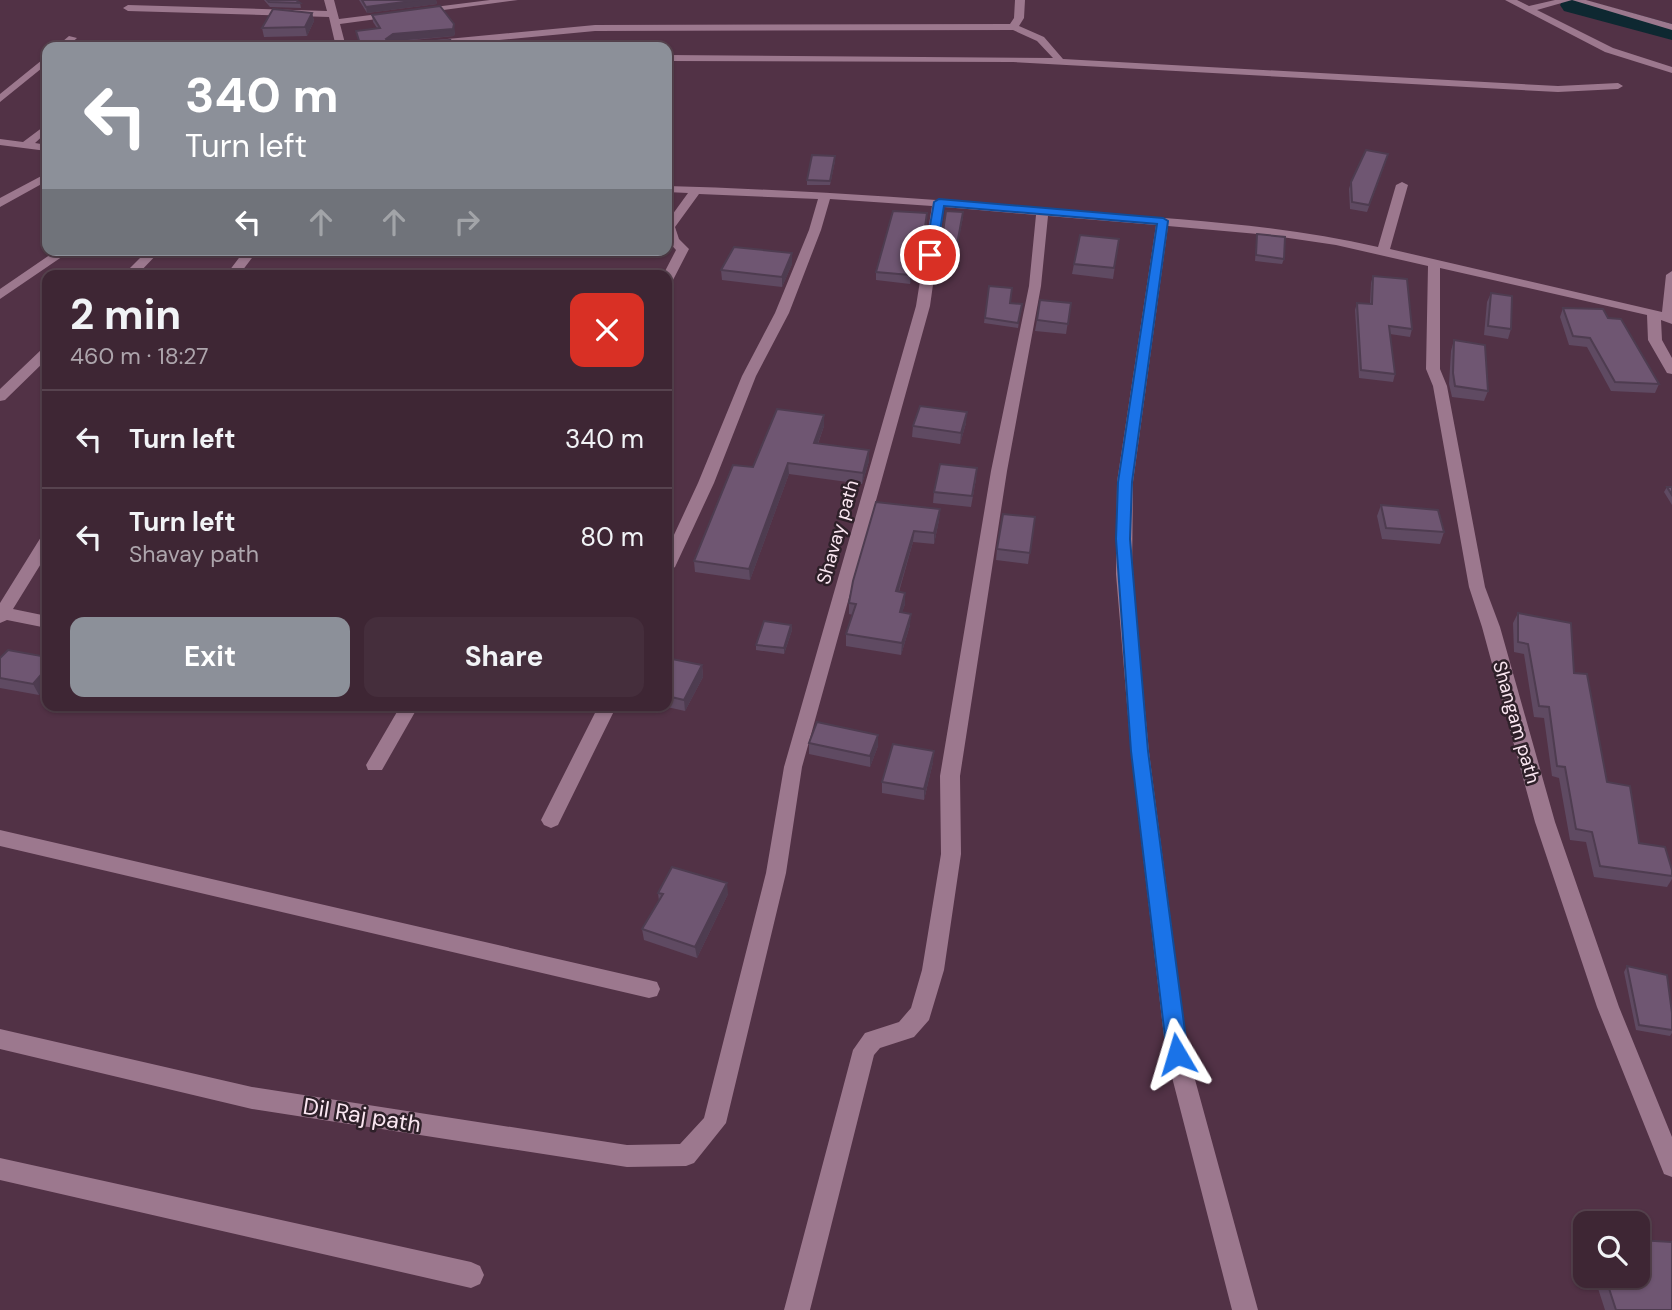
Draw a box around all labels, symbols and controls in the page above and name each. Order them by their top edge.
text: 340 m [185,63,339,127]
icon: left [70,70,161,161]
text: Turn left [185,125,307,167]
icon: left [229,203,267,241]
icon: ahead [302,203,340,241]
icon: ahead [375,203,413,241]
icon: right [448,203,486,241]
pin [900,225,960,285]
icon: arrive [911,236,949,274]
text: 2 min [70,287,181,342]
button: close [570,293,644,367]
text: 460 m · 18:27 [70,341,208,371]
icon: left [70,420,108,458]
text: Turn left [129,422,236,456]
text: 340 m [565,422,644,456]
street label: Shavay path [811,477,864,587]
text: Turn left [129,505,236,539]
icon: left [70,518,108,556]
text: 80 m [580,520,644,554]
text: Shavay path [129,539,259,569]
button: Exit [70,617,350,697]
button: Share [364,617,644,697]
street label: Shangam path [1487,658,1546,786]
position arrow [1140,1017,1214,1091]
street label: Dil Raj path [301,1091,423,1139]
map controls [1573,1211,1650,1288]
button: search [1573,1211,1650,1288]

